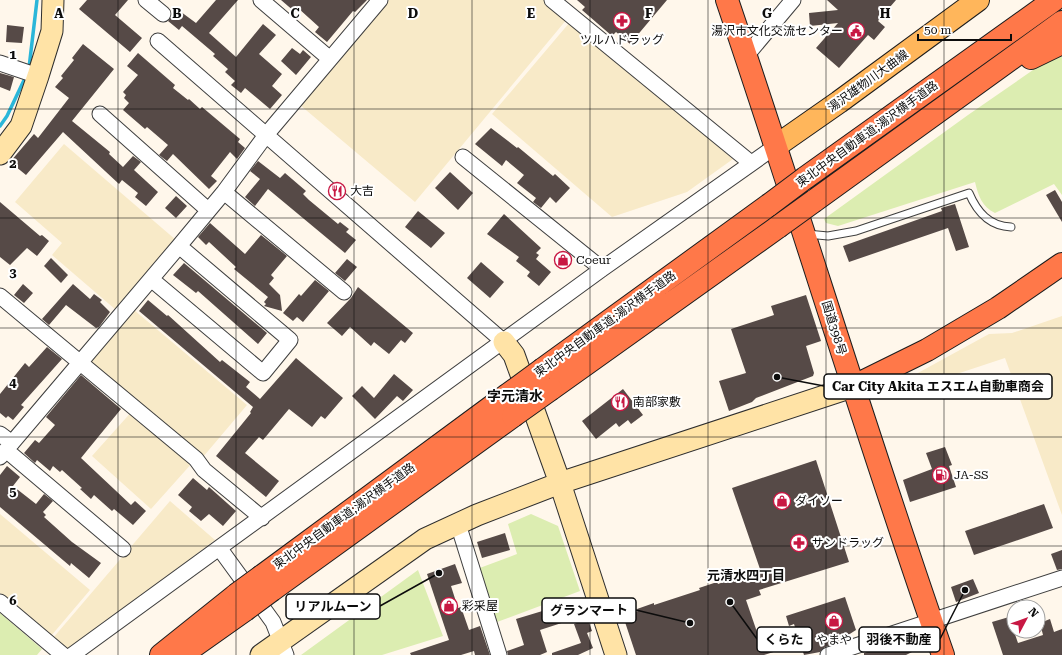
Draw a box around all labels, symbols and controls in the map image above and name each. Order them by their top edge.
text: A [54,6,64,21]
text: B [172,6,182,21]
text: C [290,6,300,21]
text: D [408,6,418,21]
text: E [527,6,535,21]
text: F [645,6,653,21]
text: G [762,6,772,21]
text: H [880,6,891,21]
pharmacy icon: ツルハドラッグ [612,11,632,31]
scale bar [918,16,1011,42]
public building icon: 湯沢市文化交流センター [846,21,866,41]
text: 50 m [924,23,951,37]
place label: 湯沢市文化交流センター [711,24,843,38]
place label: ツルハドラッグ [580,33,664,47]
text: 1 [9,47,17,62]
street label: 湯沢雄物川大曲線 [825,47,911,115]
street label: 東北中央自動車道;湯沢横手道路 [794,78,940,190]
text: 2 [9,156,17,171]
restaurant icon: 大吉 [327,181,347,201]
place label: 大吉 [350,184,374,198]
shop icon: Coeur [553,250,573,270]
place label: Coeur [576,253,611,267]
text: 3 [9,265,17,280]
street label: 東北中央自動車道;湯沢横手道路 [532,268,678,380]
street label: 国道398号 [819,299,849,357]
callout: Car City Akita エスエム自動車商会 [824,374,1052,399]
text: 4 [9,375,17,390]
text: Car City Akita エスエム自動車商会 [832,379,1044,394]
district label: 字元清水 [487,388,543,404]
restaurant icon: 南部家敷 [610,392,630,412]
place label: 南部家敷 [633,395,681,409]
street label: 東北中央自動車道;湯沢横手道路 [271,460,417,572]
fuel station icon: JA-SS [931,465,951,485]
place label: JA-SS [954,468,988,482]
text: 5 [9,484,17,499]
shop icon: ダイソー [772,491,792,511]
place label: ダイソー [795,494,843,508]
pharmacy icon: サンドラッグ [789,533,809,553]
place label: サンドラッグ [812,536,884,550]
district label: 元清水四丁目 [707,568,785,583]
text: 6 [9,593,17,608]
callout: リアルムーン [286,594,380,619]
shop icon: 彩采屋 [439,596,459,616]
callout: グランマート [542,598,636,623]
text: リアルムーン [295,599,371,614]
place label: 彩采屋 [462,599,498,613]
north arrow [1006,599,1046,639]
text: グランマート [550,603,628,618]
text: N [1025,605,1041,621]
shop icon: やまや [824,611,844,631]
callout: くらた [757,627,812,652]
callout: 羽後不動産 [859,627,940,652]
text: くらた [764,632,804,647]
text: 羽後不動産 [866,632,932,647]
place label: やまや [816,633,852,647]

